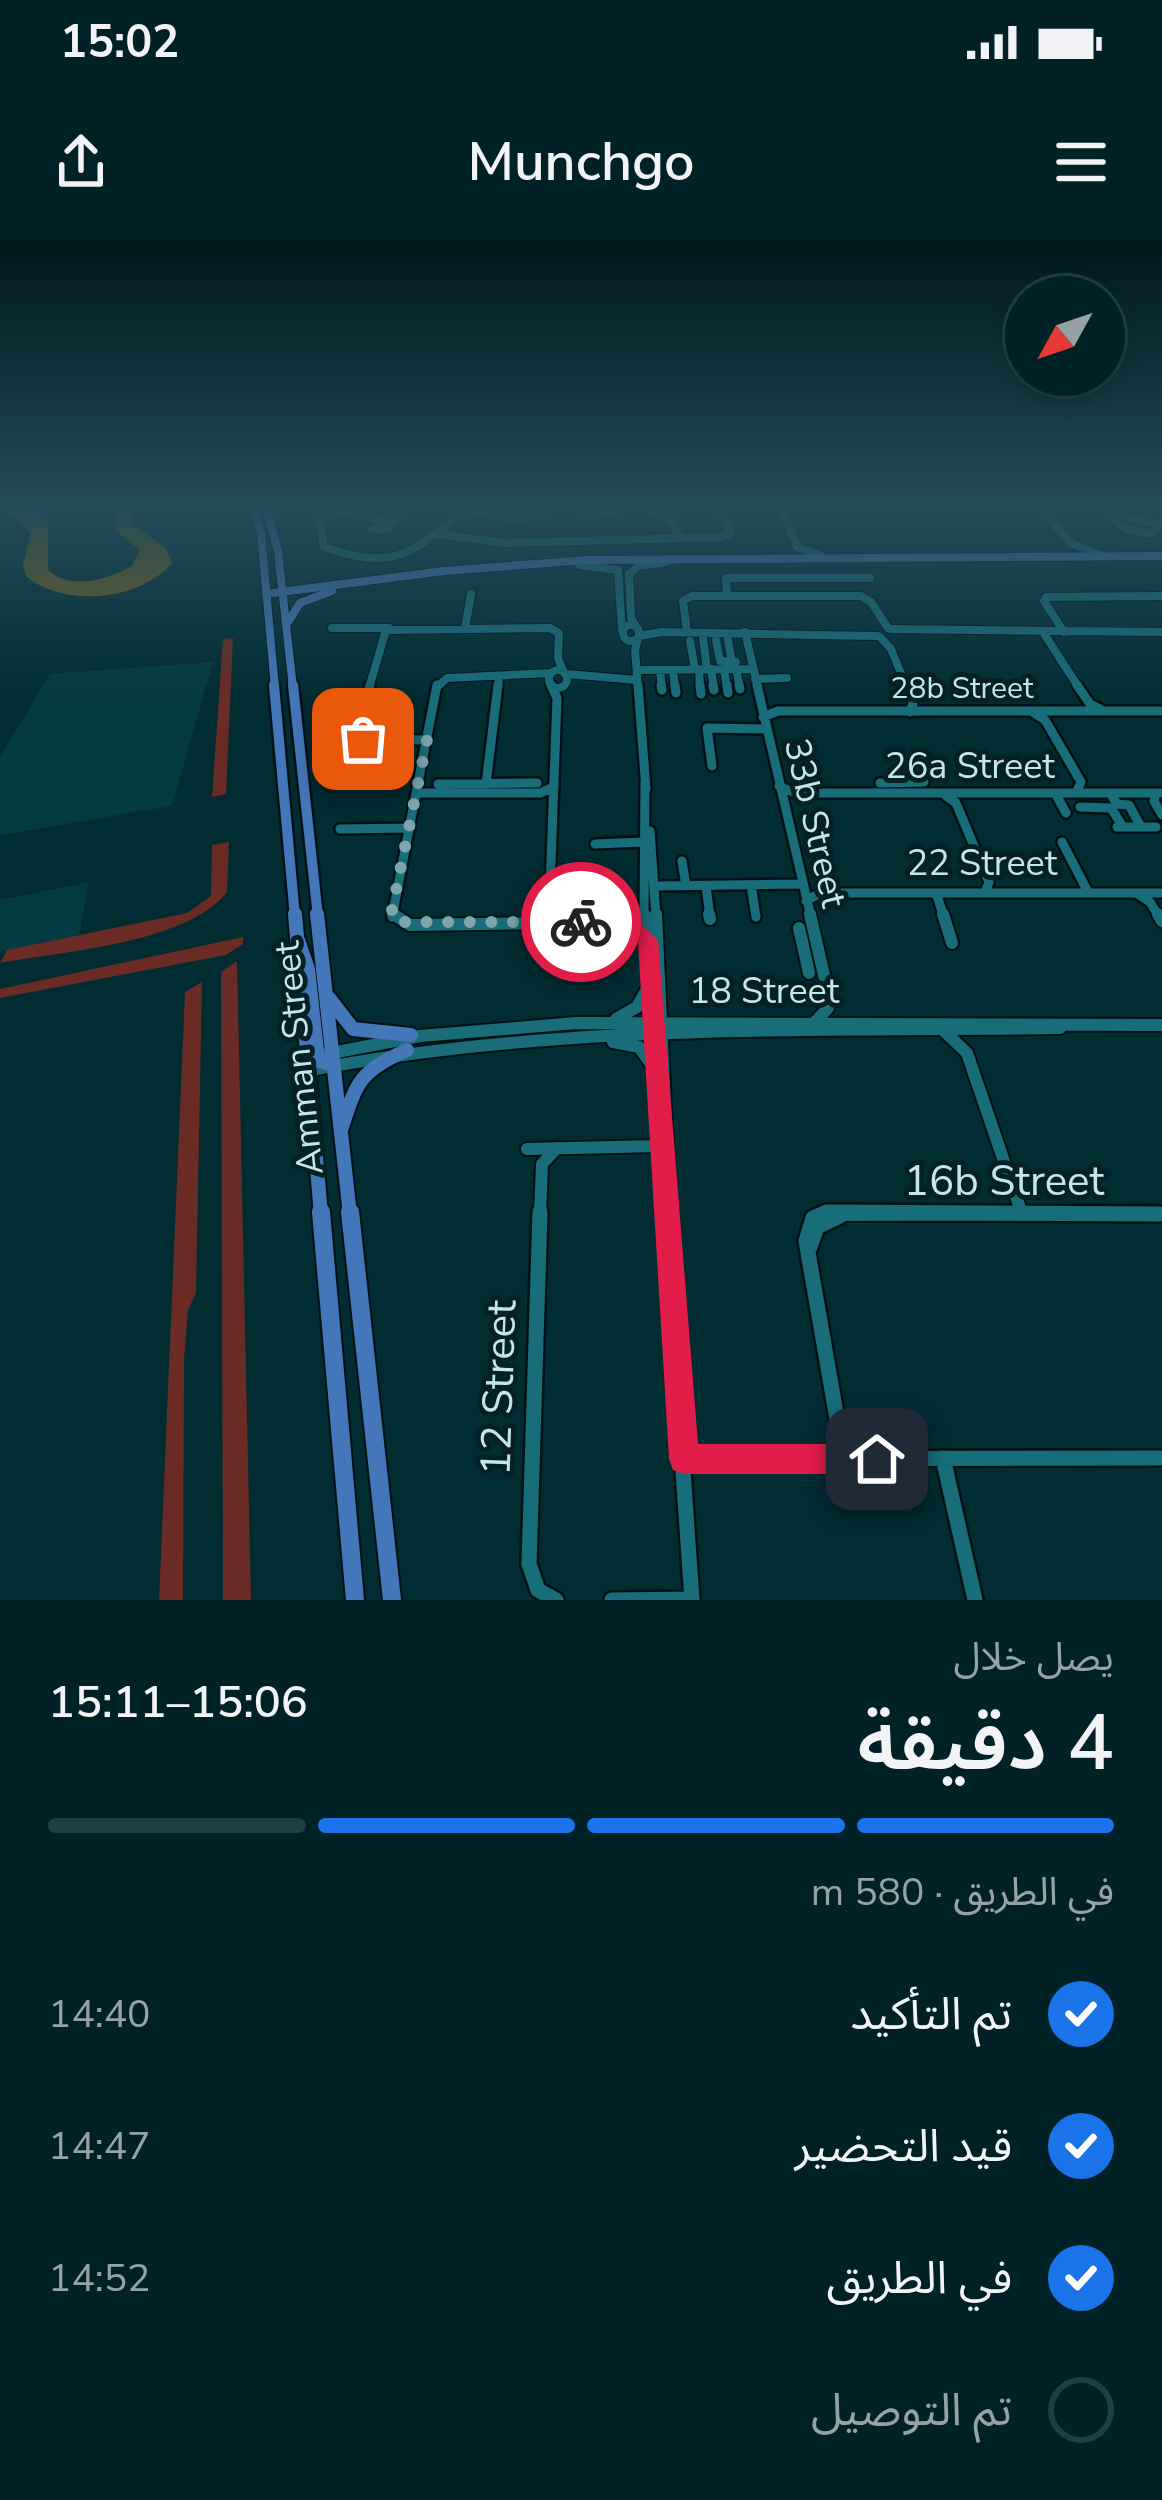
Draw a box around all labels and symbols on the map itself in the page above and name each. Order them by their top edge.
north arrow [1005,276,1125,396]
street label: 28b Street [890,668,1034,709]
pin [312,688,414,790]
street label: 33b Street [772,734,858,913]
street label: 26a Street [885,742,1055,791]
street label: 22 Street [907,839,1058,888]
courier [521,862,641,982]
street label: Amman Street [262,938,336,1177]
street label: 18 Street [689,967,840,1016]
street label: 16b Street [904,1153,1104,1210]
street label: 12 Street [467,1299,531,1477]
pin [826,1408,928,1510]

